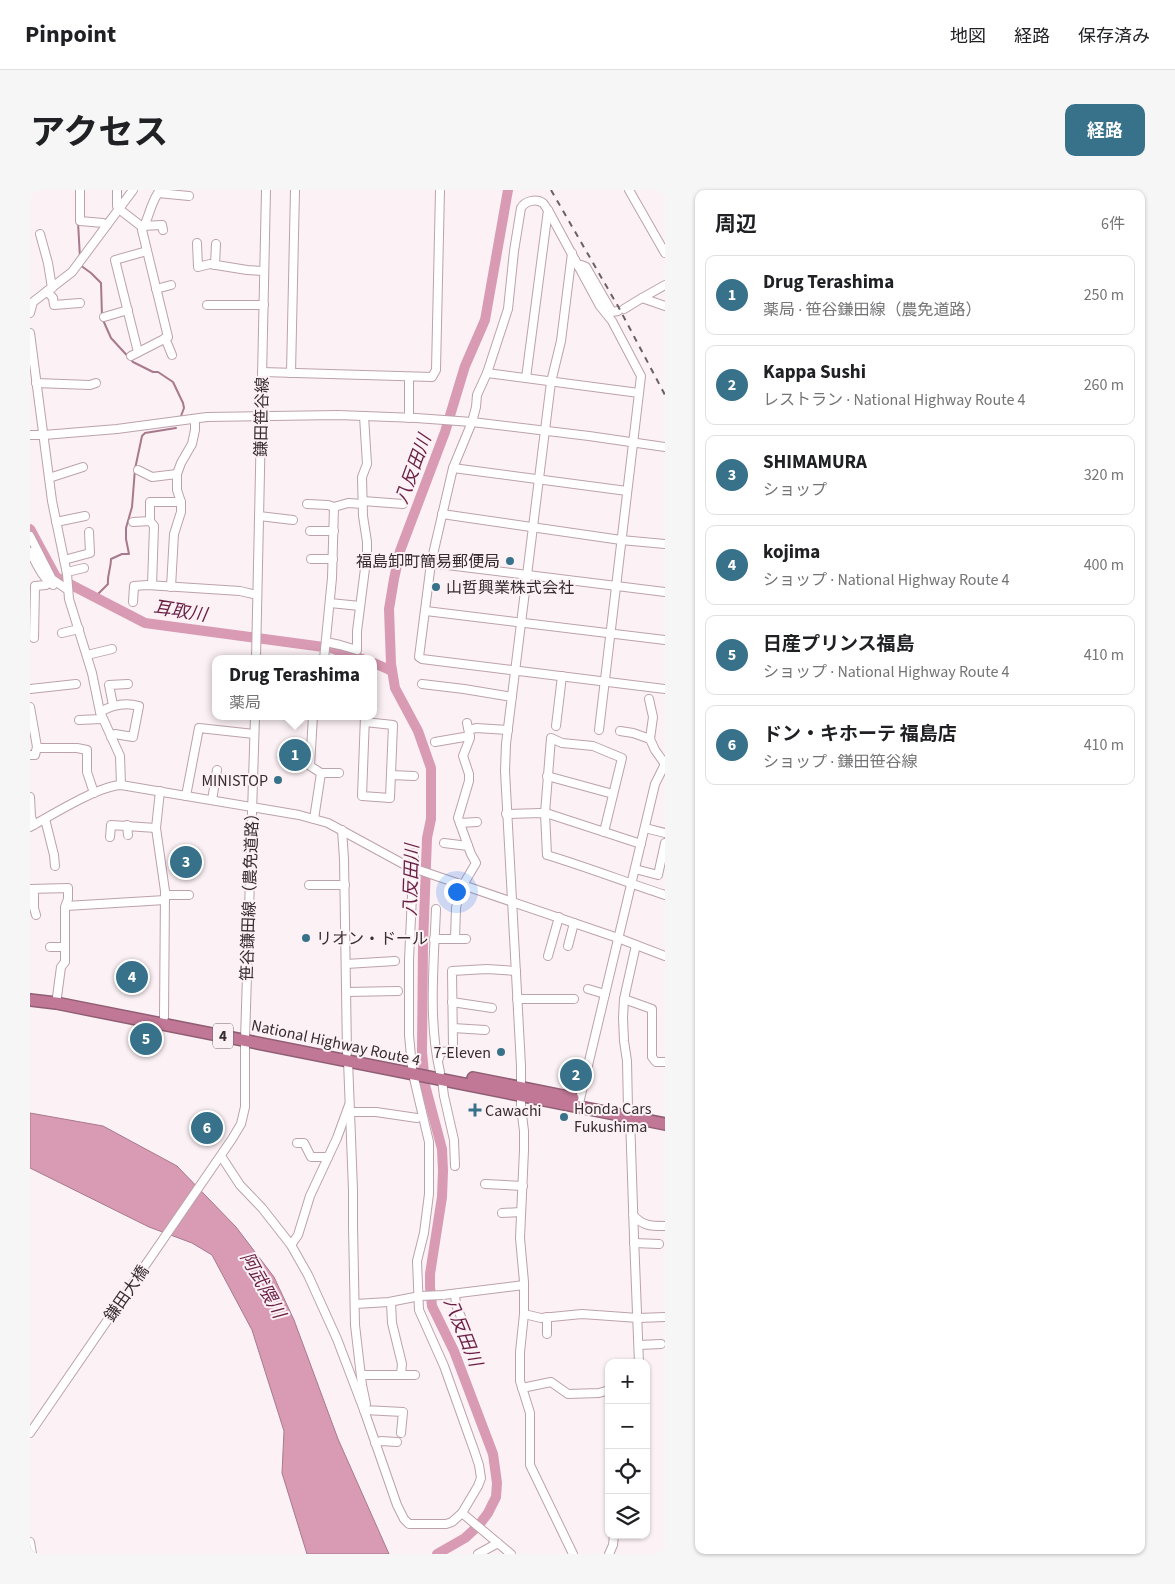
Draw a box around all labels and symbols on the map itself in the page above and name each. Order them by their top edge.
street label: 鎌田笹谷線 [250,377,274,457]
water label: 八反田川 [389,429,438,507]
place label: 福島卸町簡易郵便局 [356,551,500,573]
marker: 福島卸町簡易郵便局 [504,555,516,567]
place label: 山哲興業株式会社 [446,577,574,599]
marker: 山哲興業株式会社 [430,581,442,593]
water label: 耳取川 [151,595,211,628]
pin: 1 [279,736,311,774]
place label: MINISTOP [201,770,268,792]
marker: MINISTOP [272,774,284,786]
street label: 笹谷鎌田線（農免道路） [236,805,264,981]
water label: 八反田川 [398,842,425,916]
pin: 3 [170,843,202,881]
your location [444,879,470,905]
place label: リオン・ドール [316,928,428,950]
marker: リオン・ドール [300,932,312,944]
pin: 4 [116,958,148,996]
street label: National Highway Route 4 [249,1014,422,1072]
pin: 5 [130,1020,162,1058]
road number: 4 [213,1024,233,1048]
place label: 7-Eleven [433,1042,491,1064]
marker: 7-Eleven [495,1046,507,1058]
pin: 2 [560,1056,592,1094]
place label: Honda Cars Fukushima [574,1098,652,1138]
place label: Cawachi [485,1100,542,1122]
marker: Cawachi [469,1104,481,1116]
pin: 6 [191,1109,223,1147]
marker: Honda Cars Fukushima [558,1111,570,1123]
water label: 阿武隈川 [234,1248,292,1325]
street label: 鎌田大橋 [99,1261,154,1326]
water label: 八反田川 [437,1294,488,1372]

